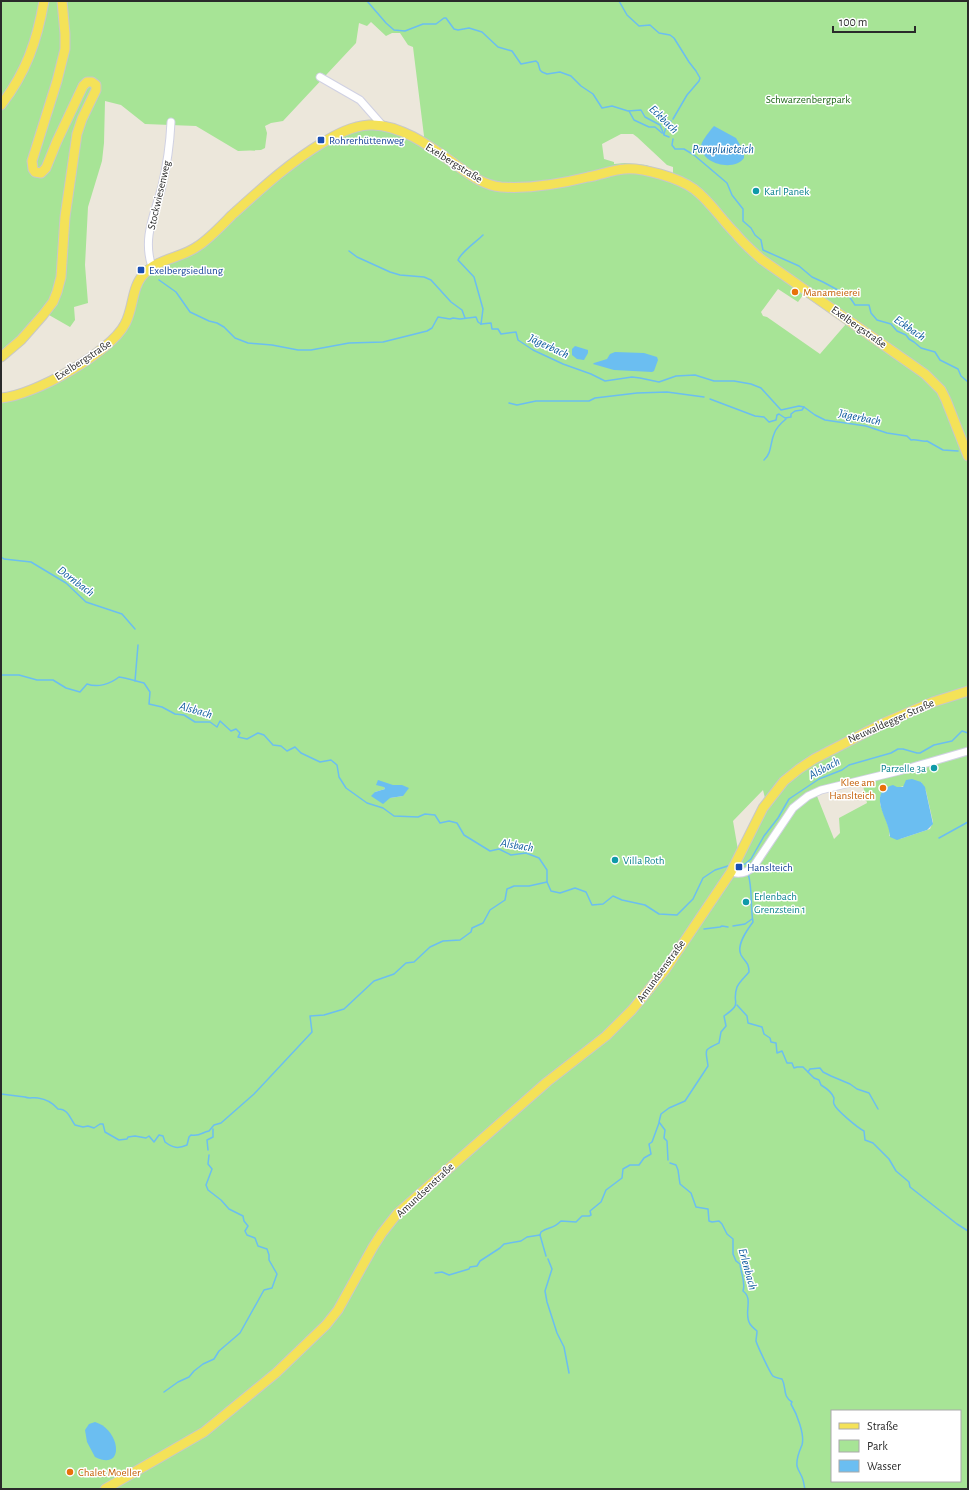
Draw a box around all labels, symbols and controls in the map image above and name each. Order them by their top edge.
scale bar [833,8,915,34]
text: 100 m [839,16,867,28]
park label: Schwarzenbergpark [766,94,850,105]
water label: Eckbach [647,103,681,135]
marker: Rohrerhüttenweg [316,135,326,145]
place label: Rohrerhüttenweg [329,135,405,146]
street label: Exelbergstraße [424,141,484,185]
water label: Parapluieteich [692,143,754,156]
street label: Stockwiesenweg [146,159,172,231]
marker: Karl Panek [751,186,761,196]
place label: Karl Panek [764,186,809,197]
marker: Exelbergsiedlung [136,265,146,275]
place label: Exelbergsiedlung [149,265,224,276]
marker: Manameierei [790,287,800,297]
place label: Manameierei [803,287,860,298]
street label: Exelbergstraße [829,304,889,350]
water label: Eckbach [892,313,928,343]
water label: Jägerbach [526,331,571,360]
street label: Exelbergstraße [53,338,113,382]
water label: Jägerbach [837,407,882,427]
water label: Dornbach [56,564,96,598]
street label: Neuwaldegger Straße [846,697,936,745]
water label: Alsbach [177,699,214,720]
water label: Alsbach [806,755,842,782]
place label: Parzelle 3a [881,763,926,774]
marker: Parzelle 3a [929,763,939,773]
place label: Klee am Hanslteich [829,777,875,801]
marker: Klee am Hanslteich [878,783,888,793]
water label: Alsbach [499,836,534,854]
marker: Villa Roth [610,855,620,865]
place label: Villa Roth [623,855,665,866]
marker: Hanslteich [734,862,744,872]
place label: Hanslteich [747,862,793,873]
place label: Erlenbach Grenzstein 1 [754,891,806,915]
marker: Erlenbach Grenzstein 1 [741,897,751,907]
street label: Amundsenstraße [635,938,687,1004]
street label: Amundsenstraße [394,1161,456,1219]
water label: Erlenbach [737,1247,759,1291]
legend [831,1410,961,1482]
text: Straße [867,1420,898,1432]
text: Park [867,1440,888,1452]
text: Wasser [867,1460,901,1472]
marker: Chalet Moeller [65,1467,75,1477]
place label: Chalet Moeller [78,1467,141,1478]

